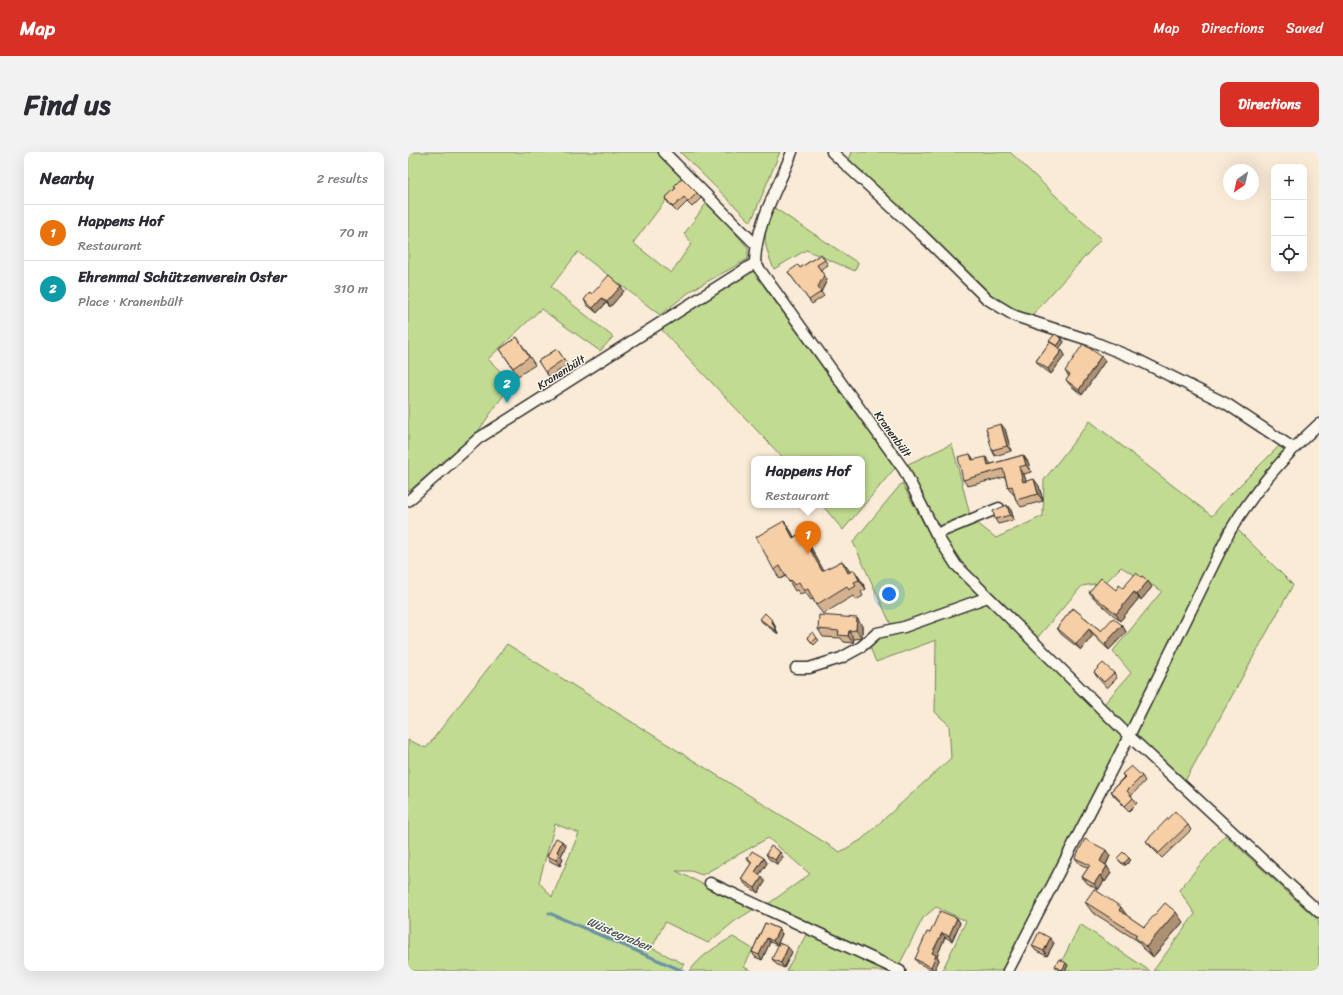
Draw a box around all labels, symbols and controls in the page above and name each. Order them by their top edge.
text: Map [20,12,55,45]
text: Map [1153,16,1179,41]
text: Directions [1201,16,1264,41]
text: Saved [1286,16,1323,41]
text: Find us [24,80,111,129]
button: Directions [1220,82,1319,127]
text: Nearby [40,163,94,193]
north arrow [1223,164,1259,200]
map controls [1271,164,1307,272]
button: + [1271,164,1307,200]
text: 2 results [317,167,368,190]
button: − [1271,200,1307,236]
text: Happens Hof [78,208,163,234]
text: 1 [50,221,56,244]
text: 70 m [339,221,368,244]
text: Restaurant [78,234,142,257]
button: locate [1271,236,1307,272]
text: Ehrenmal Schützenverein Oster [78,264,286,290]
text: 2 [49,277,57,300]
text: 310 m [334,277,368,300]
text: Place · Kranenbült [78,290,183,313]
street label: Kranenbült [533,350,590,395]
pin: 2 [494,370,520,403]
street label: Kranenbült [869,407,916,462]
popup [751,456,865,508]
text: Happens Hof [765,458,851,484]
text: Restaurant [765,484,830,507]
pin: 1 [795,521,821,554]
your location [879,584,899,604]
water label: Wüstegraben [583,911,656,958]

